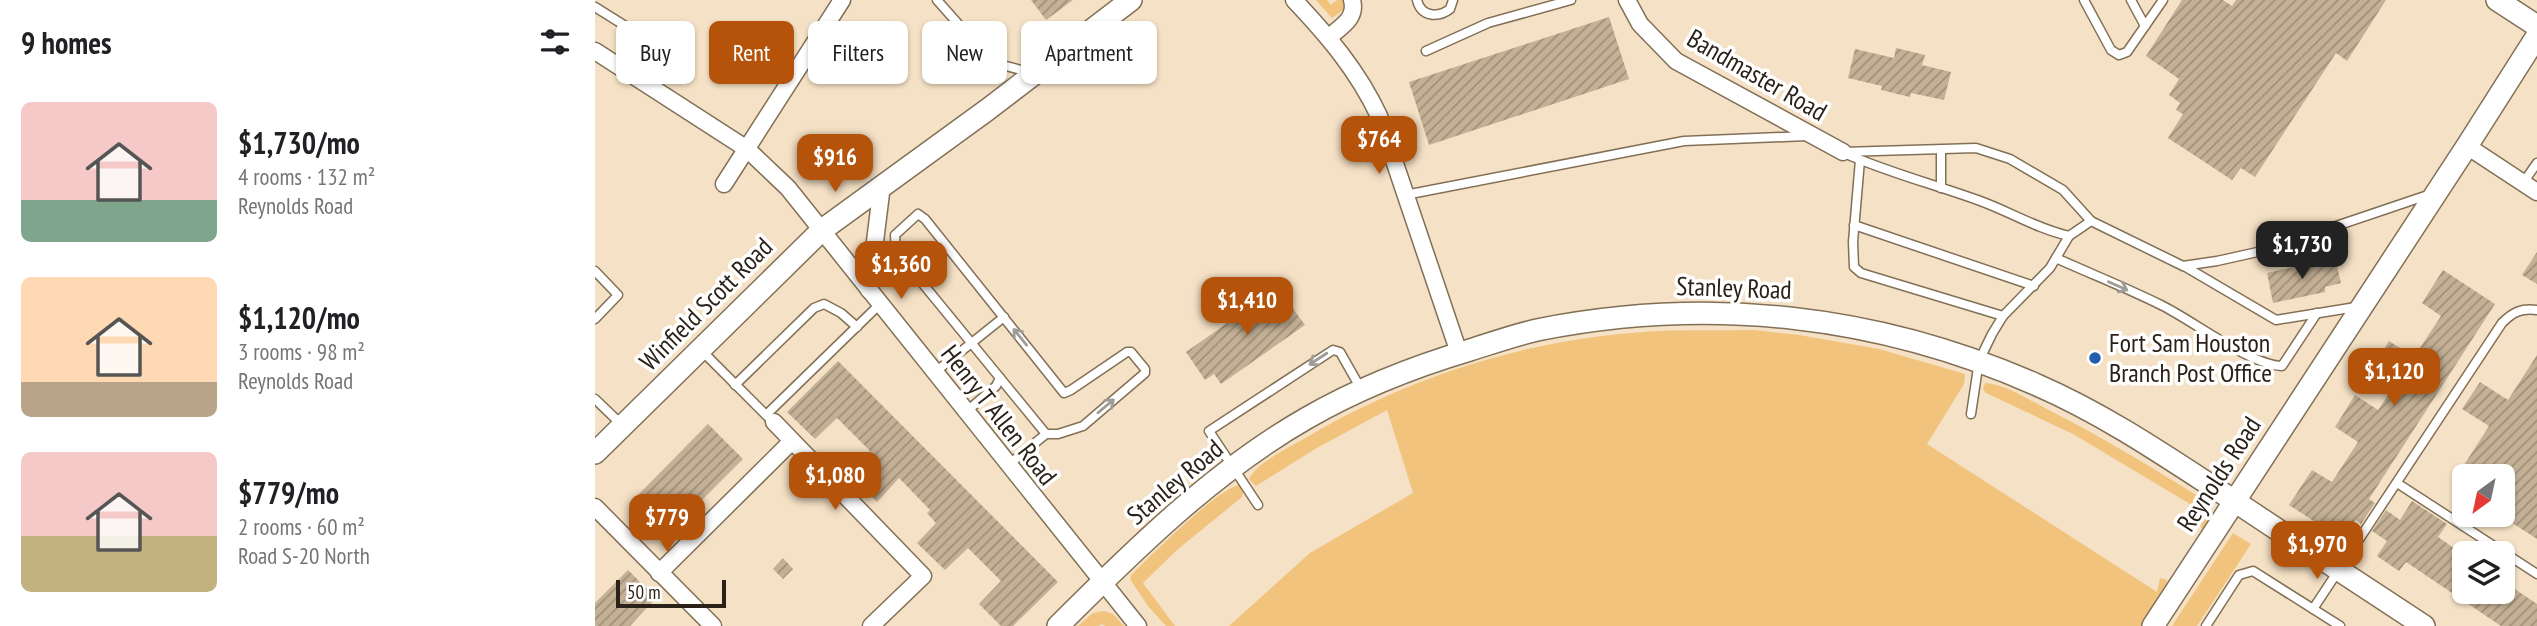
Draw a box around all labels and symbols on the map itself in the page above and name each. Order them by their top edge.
street label: Bandmaster Road [1681,21,1833,128]
pin: $764 [1338,116,1420,176]
pin: $916 [794,134,876,194]
pin: $1,730 [2245,222,2359,281]
street label: Winfield Scott Road [632,230,779,377]
pin: $1,360 [844,242,958,301]
street label: Stanley Road [1676,269,1792,306]
pin: $1,410 [1190,278,1304,337]
one-way arrow [2107,280,2129,293]
place label: Fort Sam Houston Branch Post Office [2109,326,2272,389]
one-way arrow [1012,329,1027,347]
street label: Henry T Allen Road [934,338,1064,491]
pin: $1,120 [2337,348,2451,408]
marker: Fort Sam Houston Branch Post Office [2087,350,2103,366]
one-way arrow [1308,353,1328,367]
one-way arrow [1097,398,1115,414]
street label: Reynolds Road [2169,410,2268,537]
street label: Stanley Road [1120,432,1229,531]
pin: $1,080 [778,452,892,512]
north arrow [2452,464,2515,527]
pin: $779 [626,494,708,554]
pin: $1,970 [2260,522,2374,581]
scale bar [616,577,726,609]

